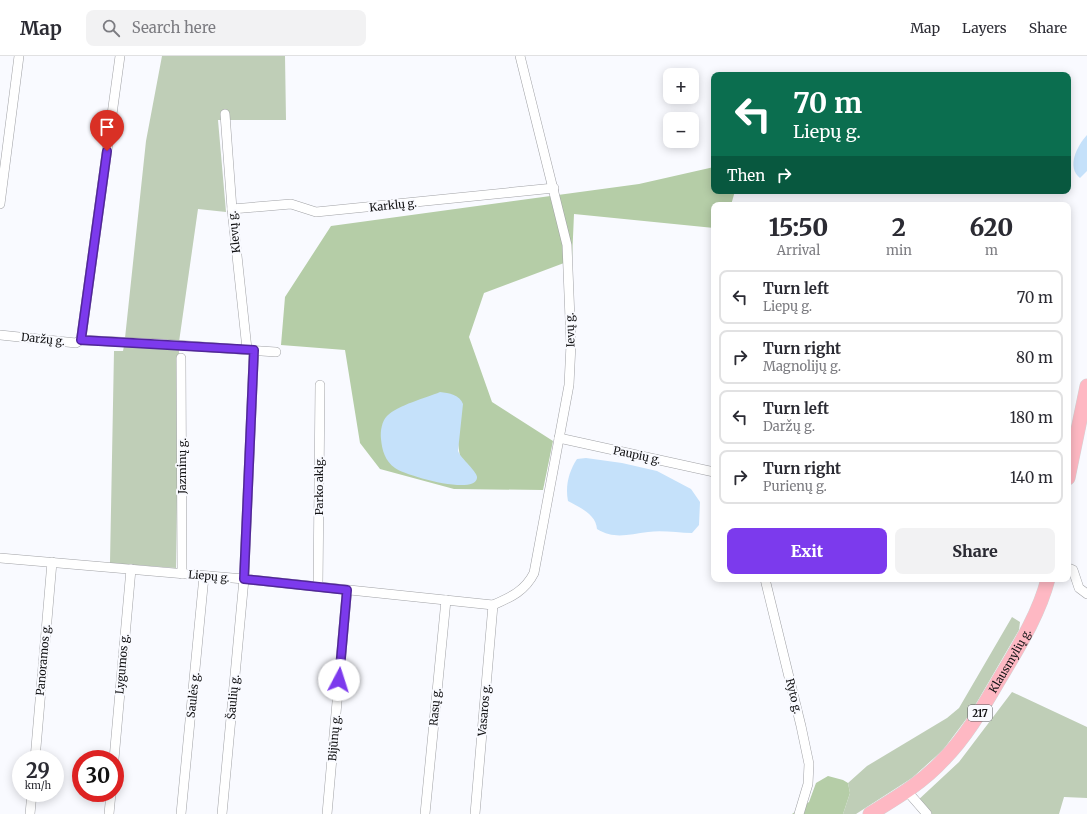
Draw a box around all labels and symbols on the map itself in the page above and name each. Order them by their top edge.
pin [90,110,124,151]
street label: Karklų g. [369,196,418,214]
street label: Klevų g. [225,210,243,254]
street label: Ievų g. [562,312,578,348]
street label: Daržų g. [20,330,66,348]
street label: Jazminų g. [175,438,189,495]
street label: Paupių g. [612,443,662,467]
street label: Parko aklg. [312,456,326,515]
street label: Liepų g. [188,567,230,585]
street label: Panoramos g. [33,623,53,696]
street label: Klausmylių g. [986,626,1034,696]
street label: Lygumos g. [112,633,132,695]
position arrow [318,659,360,701]
street label: Saulės g. [184,671,202,719]
street label: Šaulių g. [224,674,242,720]
street label: Ryto g. [783,677,805,715]
street label: Vasaros g. [475,683,493,738]
street label: Rasų g. [426,687,444,726]
road number: 217 [968,705,992,721]
street label: Bijūnų g. [325,714,343,762]
speed limit sign: 30 [72,750,124,802]

